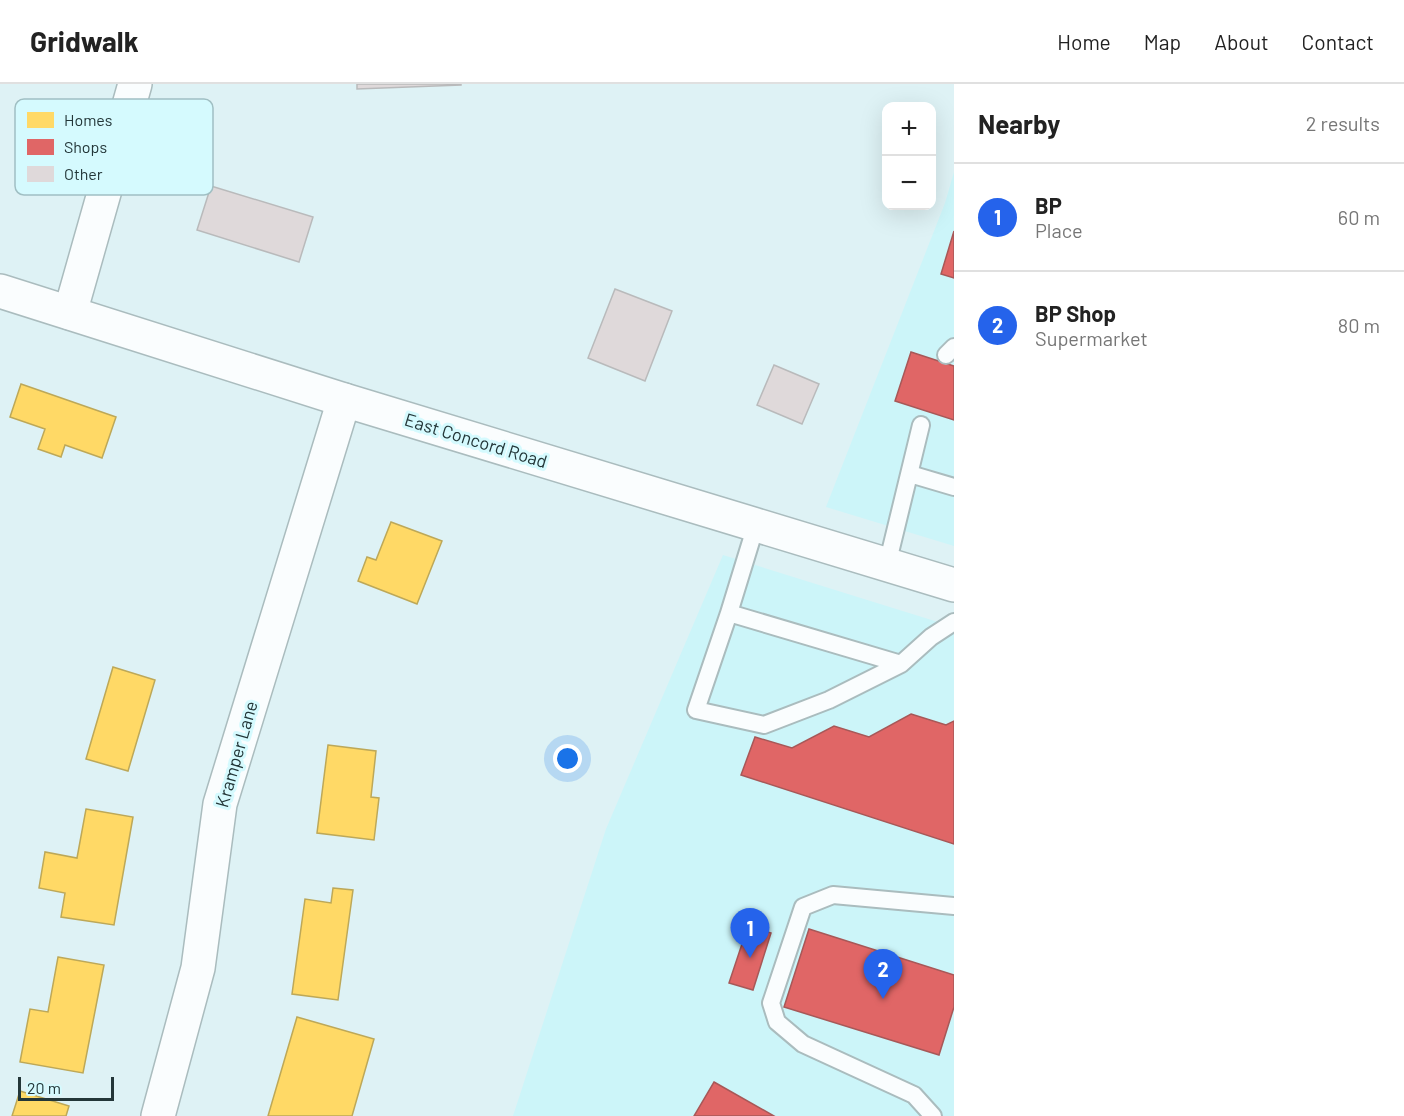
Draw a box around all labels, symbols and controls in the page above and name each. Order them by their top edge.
text: Gridwalk [30,24,139,58]
text: Home [1057,29,1111,54]
text: Map [1144,29,1181,54]
text: About [1214,29,1269,54]
text: Contact [1302,29,1374,54]
legend [15,99,213,195]
map controls [882,102,936,210]
button: + [882,102,936,156]
text: Nearby [978,108,1060,139]
text: Homes [64,110,112,129]
text: 2 results [1306,111,1380,135]
text: Shops [64,137,107,156]
button: − [882,156,936,210]
text: Other [64,164,103,183]
text: BP [1035,192,1062,218]
text: 1 [994,205,1001,229]
text: 60 m [1338,205,1380,229]
text: Place [1035,218,1083,242]
text: BP Shop [1035,300,1116,326]
text: 2 [992,313,1003,337]
text: 80 m [1338,313,1380,337]
text: Supermarket [1035,326,1148,350]
street label: East Concord Road [402,408,550,472]
street label: Kramper Lane [210,698,262,810]
your location [553,744,582,773]
pin: 1 [730,908,770,958]
pin: 2 [864,950,902,999]
scale bar [18,1074,114,1102]
text: 20 m [27,1078,61,1097]

